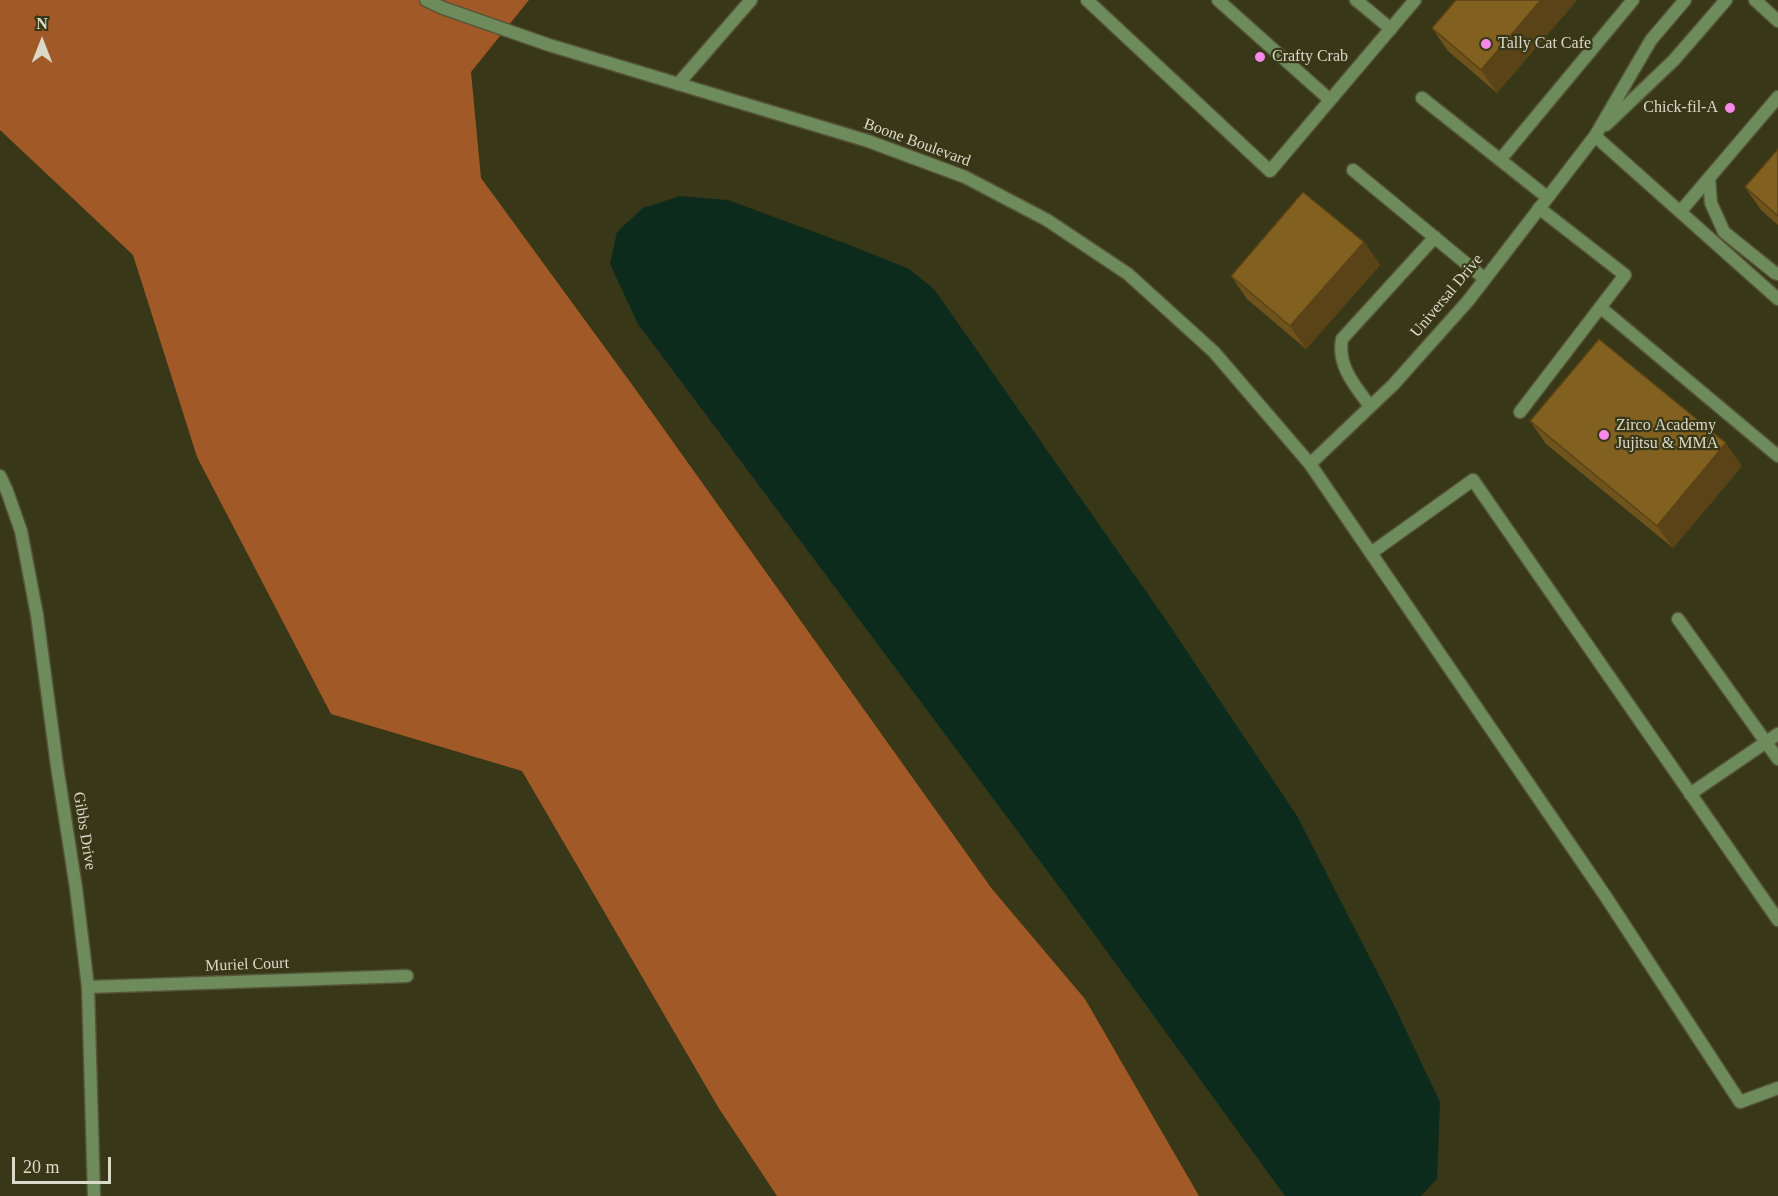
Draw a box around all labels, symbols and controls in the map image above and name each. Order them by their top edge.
north arrow [12,12,72,72]
text: N [36,15,48,32]
place label: Tally Cat Cafe [1498,34,1591,54]
marker: Tally Cat Cafe [1479,37,1493,51]
place label: Crafty Crab [1272,47,1348,67]
marker: Crafty Crab [1253,50,1267,64]
place label: Chick-fil-A [1643,98,1718,118]
marker: Chick-fil-A [1723,101,1737,115]
street label: Boone Boulevard [861,115,973,171]
street label: Universal Drive [1407,251,1487,341]
place label: Zirco Academy Jujitsu & MMA [1616,416,1718,454]
marker: Zirco Academy Jujitsu & MMA [1597,428,1611,442]
street label: Gibbs Drive [68,791,100,871]
street label: Muriel Court [205,954,289,976]
scale bar [15,1145,114,1183]
text: 20 m [23,1157,60,1177]

